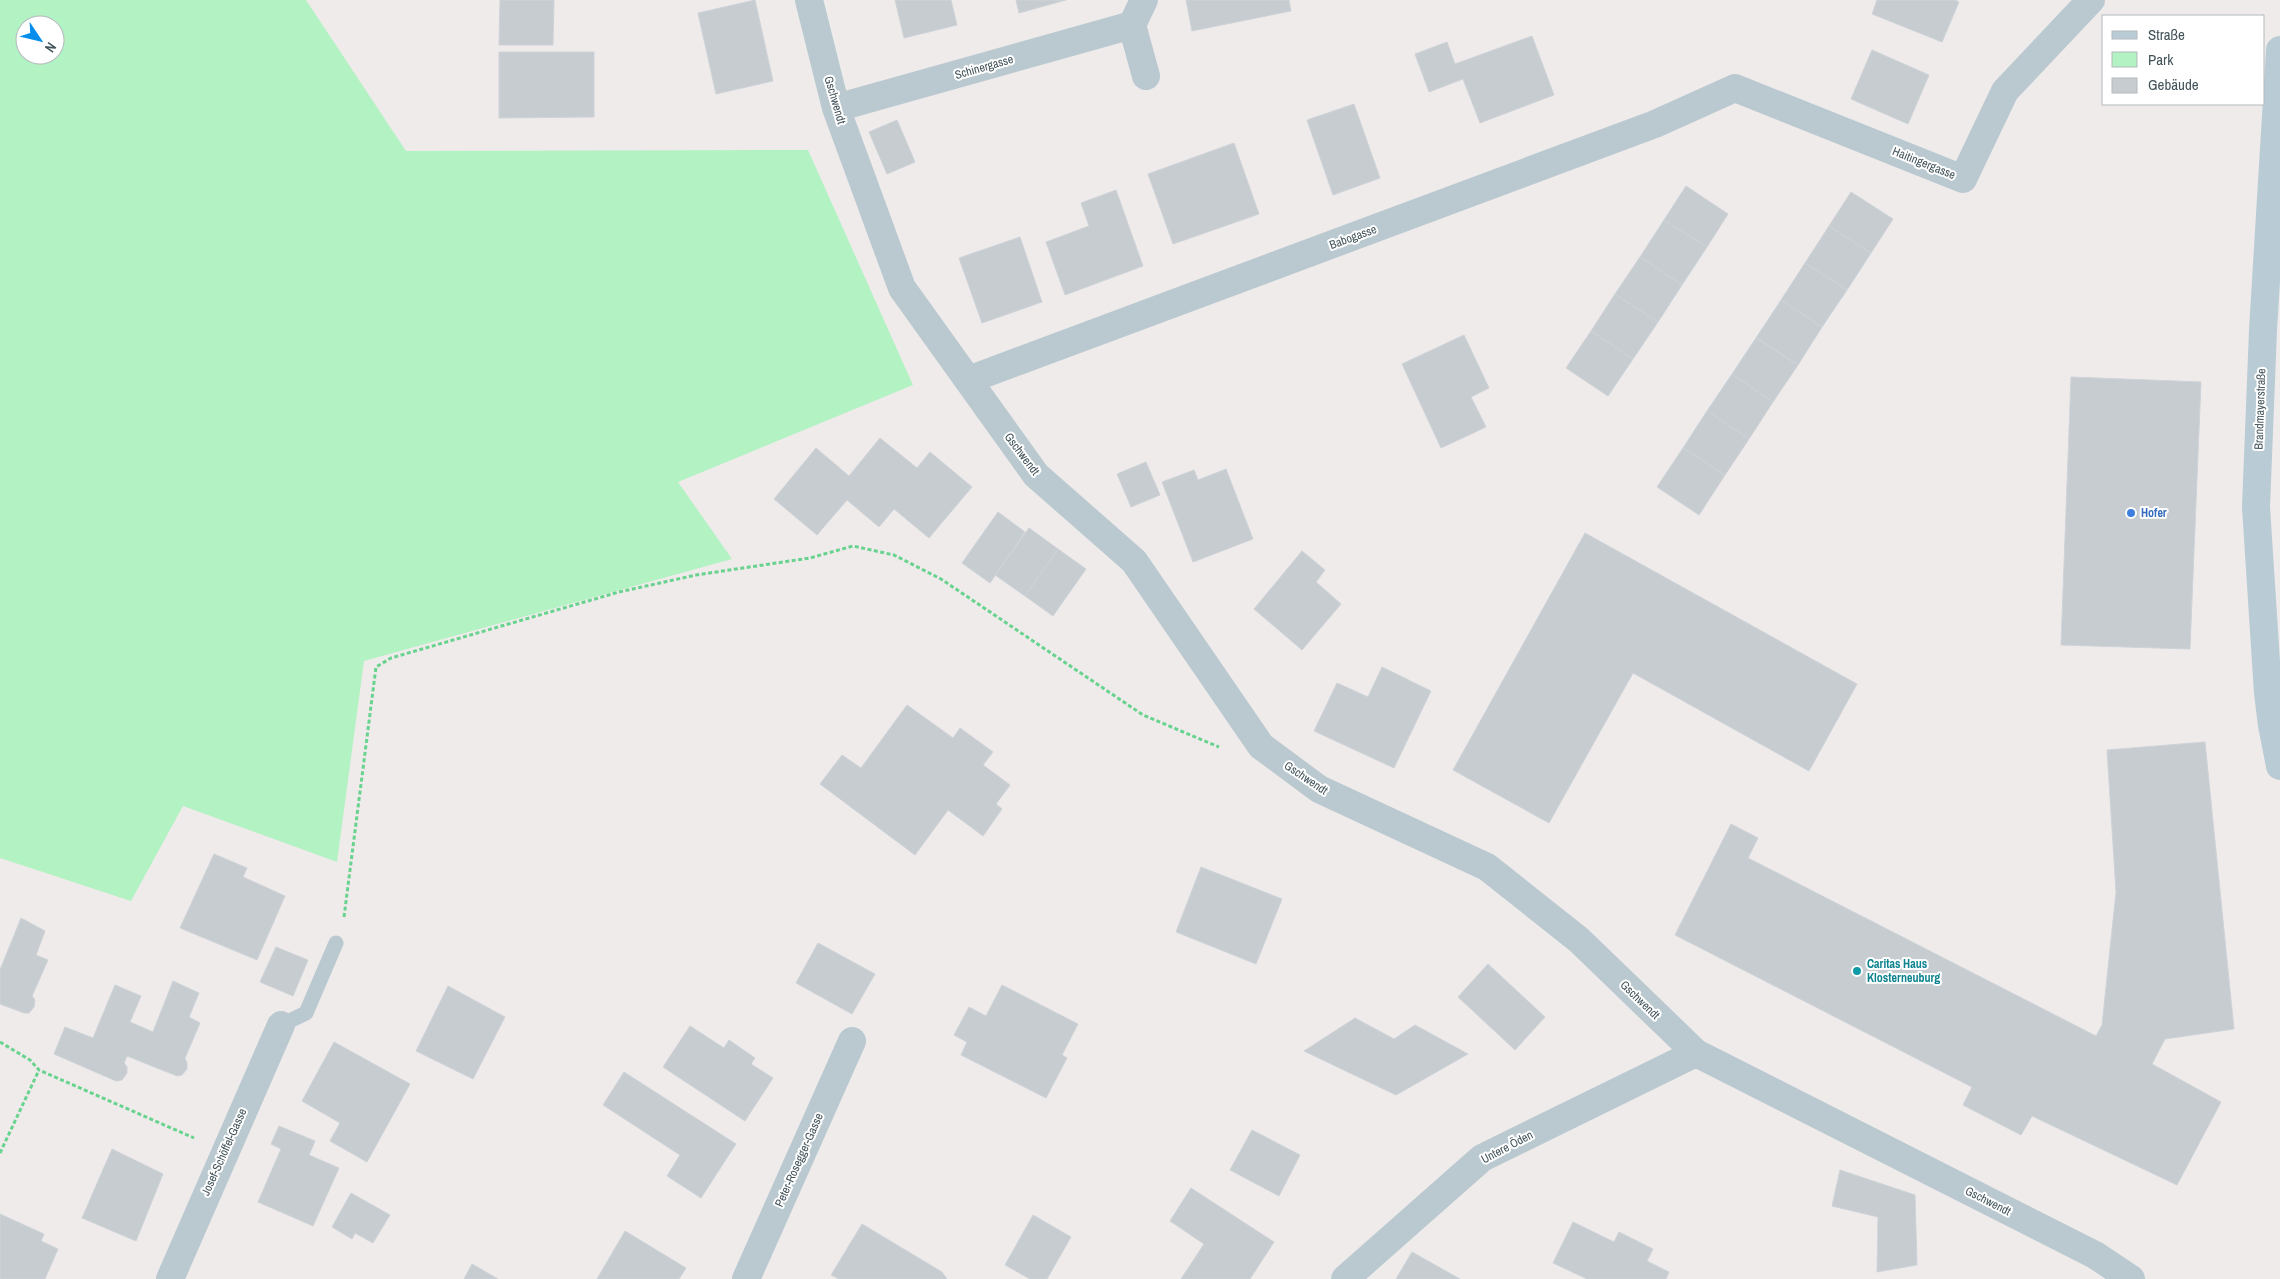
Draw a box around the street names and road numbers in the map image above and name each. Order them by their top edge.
street label: Schinergasse [953,51,1015,83]
street label: Gschwendt [821,74,850,126]
street label: Haitingergasse [1890,143,1958,183]
street label: Babogasse [1327,221,1379,253]
street label: Brandmayerstraße [2251,368,2269,450]
street label: Gschwendt [1001,430,1043,479]
street label: Gschwendt [1281,758,1331,799]
street label: Gschwendt [1617,977,1663,1023]
street label: Josef-Schöffel-Gasse [198,1106,250,1198]
street label: Peter-Rosegger-Gasse [771,1111,827,1209]
street label: Untere Öden [1478,1126,1536,1167]
street label: Gschwendt [1962,1183,2014,1219]

